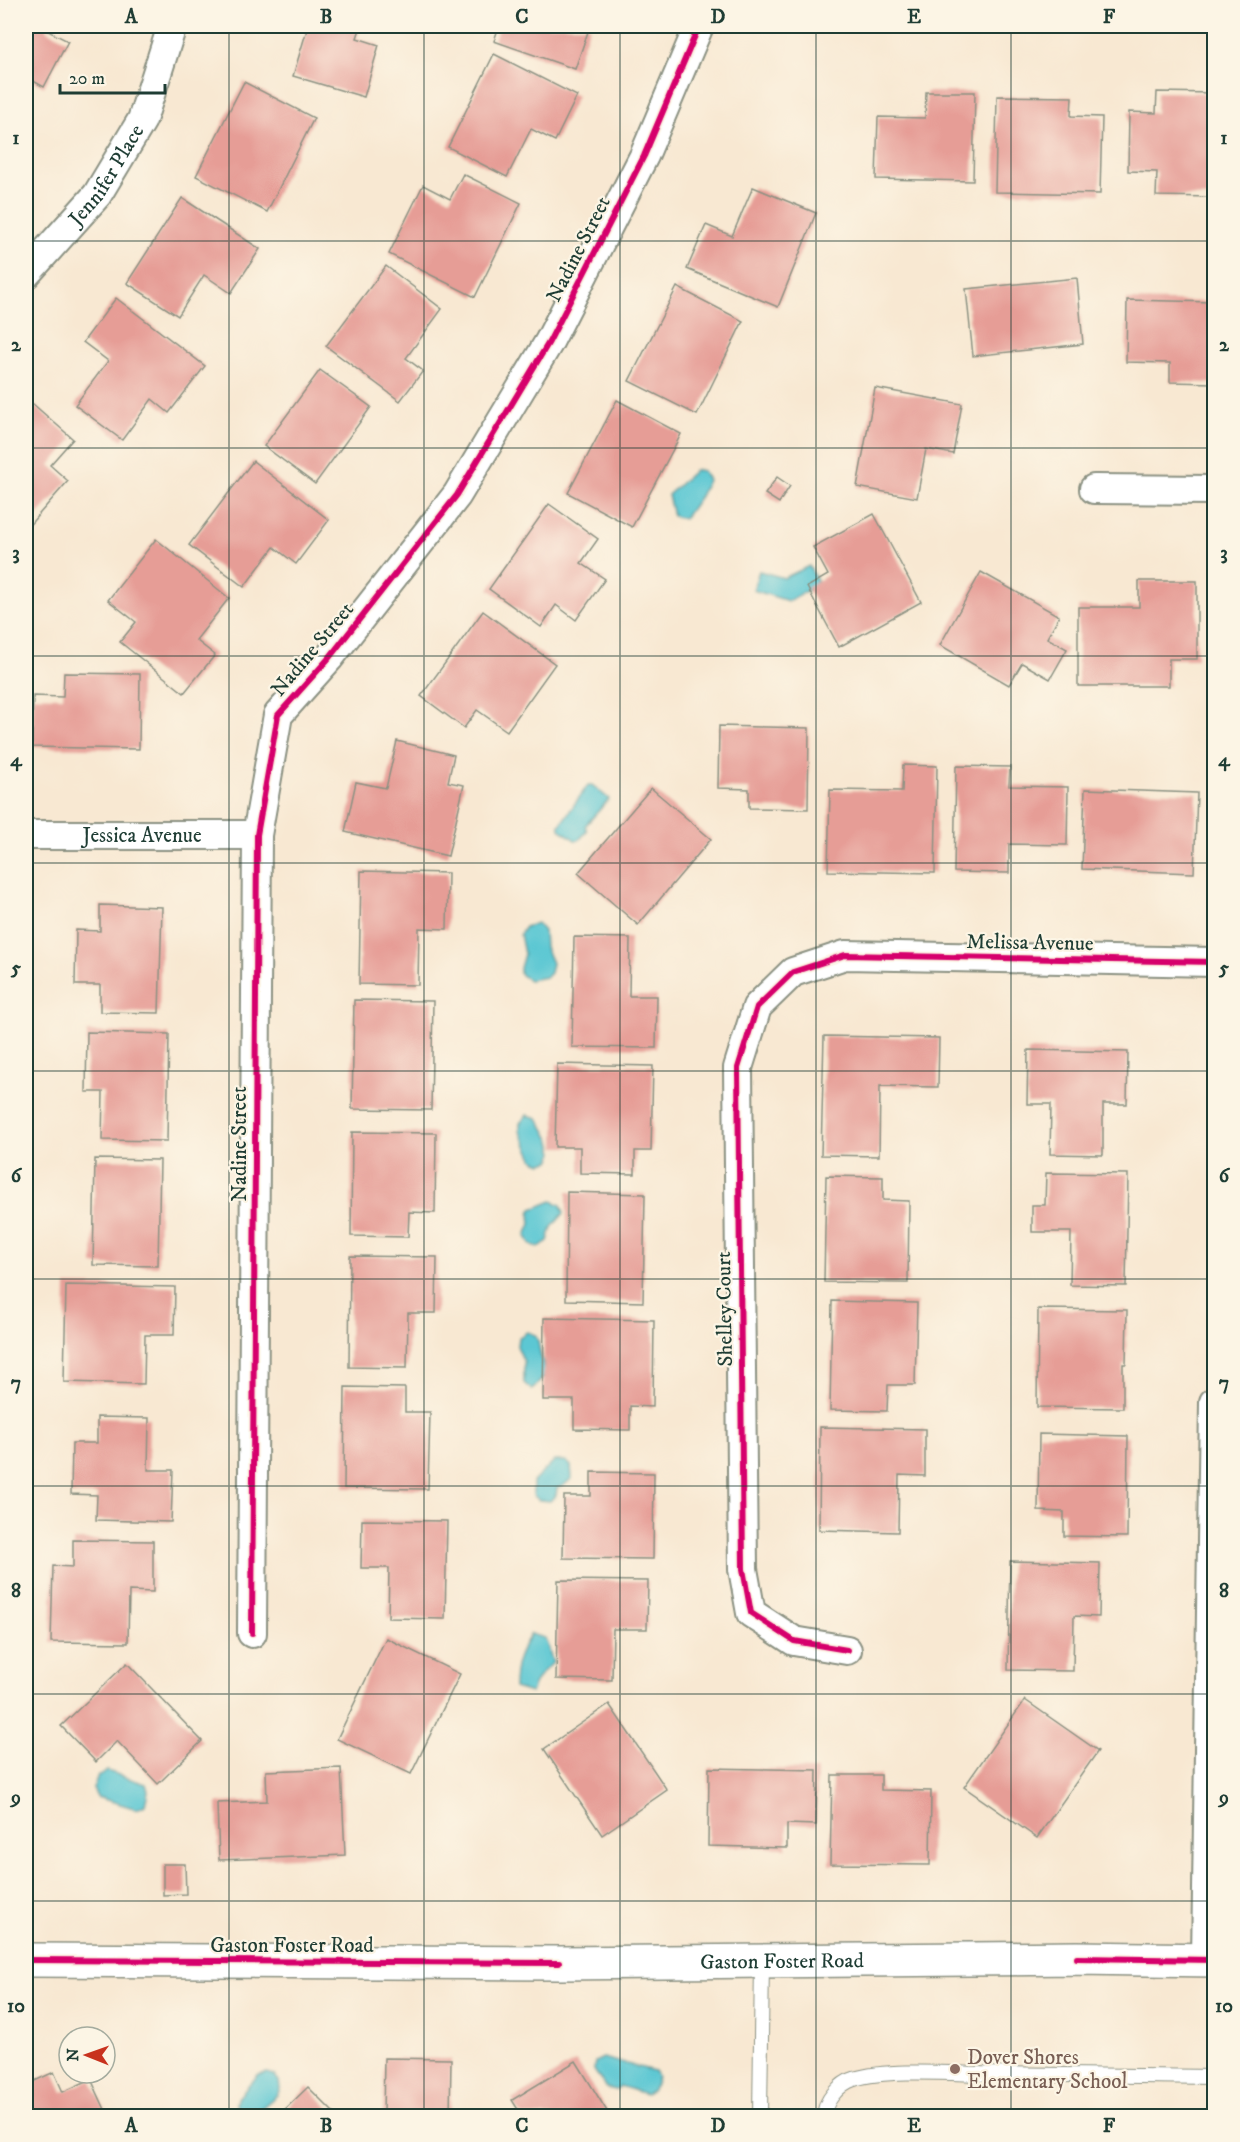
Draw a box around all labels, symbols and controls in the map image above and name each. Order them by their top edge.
text: A [124,5,139,30]
text: B [320,5,332,30]
text: C [515,5,529,30]
text: D [711,5,726,30]
text: E [907,5,921,30]
text: F [1103,5,1116,30]
scale bar [60,57,165,95]
text: 20 m [69,68,105,90]
street label: Jennifer Place [62,120,150,233]
text: 1 [12,126,20,151]
text: 1 [1220,126,1228,151]
street label: Nadine Street [541,192,617,307]
text: 2 [11,333,22,358]
text: 2 [1219,333,1230,358]
text: 3 [12,541,20,566]
text: 3 [1220,541,1228,566]
street label: Nadine Street [266,597,360,702]
text: 4 [10,748,23,773]
text: 4 [1218,748,1231,773]
street label: Jessica Avenue [80,823,202,849]
street label: Melissa Avenue [966,929,1094,957]
text: 5 [10,956,21,981]
text: 5 [1218,956,1229,981]
street label: Nadine Street [227,1086,253,1202]
text: 6 [11,1164,23,1189]
text: 6 [1219,1164,1231,1189]
street label: Shelley Court [711,1251,739,1367]
text: 7 [11,1371,21,1396]
text: 7 [1219,1371,1229,1396]
text: 8 [11,1579,21,1604]
text: 8 [1219,1579,1229,1604]
text: 9 [9,1786,21,1811]
text: 9 [1217,1786,1229,1811]
street label: Gaston Foster Road [210,1933,374,1959]
street label: Gaston Foster Road [700,1948,865,1976]
text: 10 [7,1994,25,2019]
text: 10 [1215,1994,1233,2019]
north arrow [57,2025,117,2085]
place label: Dover Shores Elementary School [967,2045,1128,2095]
text: N [63,2048,83,2061]
marker: Dover Shores Elementary School [948,2062,962,2076]
text: A [124,2114,139,2139]
text: B [320,2114,332,2139]
text: C [515,2114,529,2139]
text: D [711,2114,726,2139]
text: E [907,2114,921,2139]
text: F [1103,2114,1116,2139]

